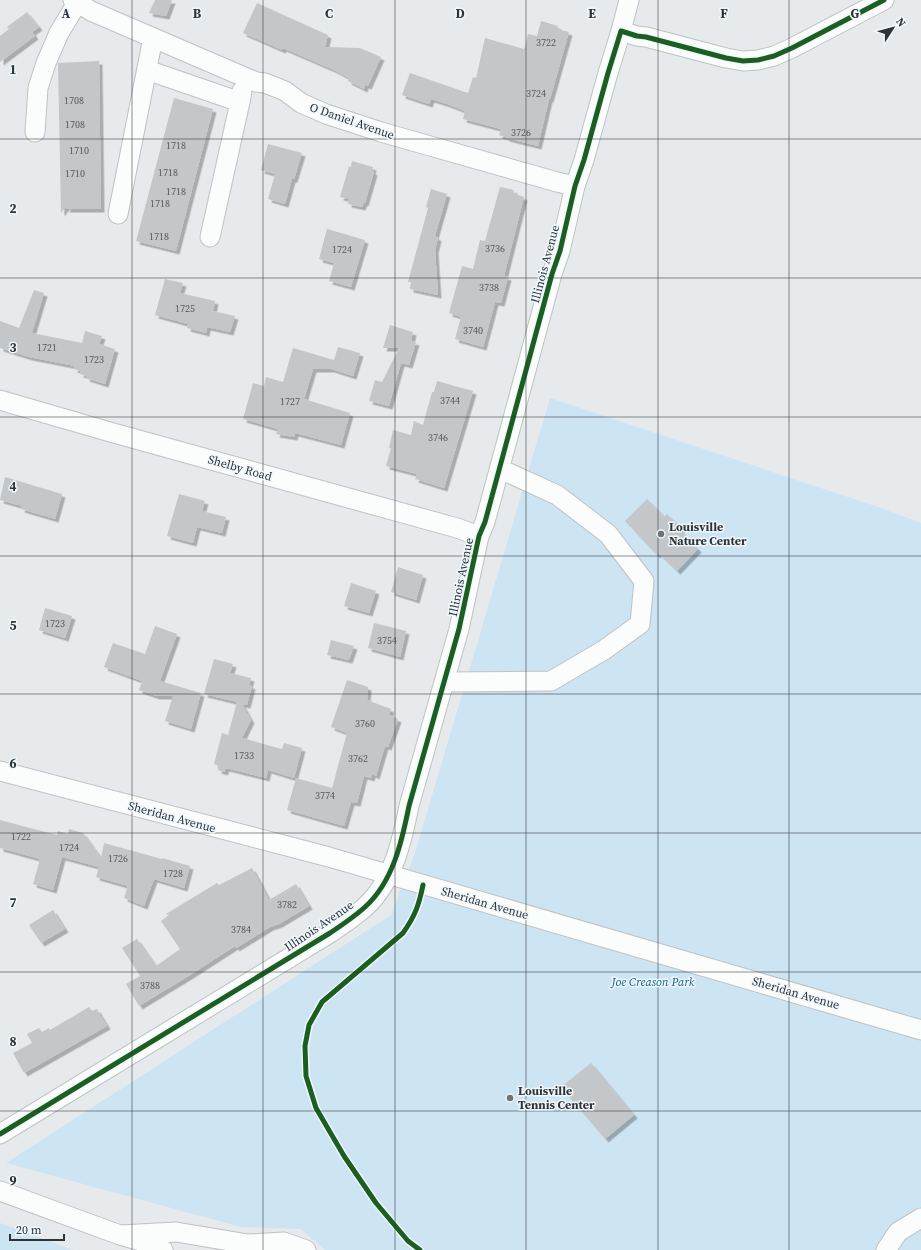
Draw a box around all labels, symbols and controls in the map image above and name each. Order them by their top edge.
text: A [62,5,71,22]
text: B [193,5,202,22]
text: C [325,5,333,22]
text: D [455,5,465,22]
text: E [588,5,596,22]
text: F [720,5,728,22]
text: G [851,5,860,22]
north arrow [873,8,913,48]
text: N [892,15,909,30]
house number: 3722 [536,36,556,49]
text: 1 [9,61,17,78]
house number: 3724 [526,87,546,100]
house number: 1708 [64,94,84,107]
street label: O Daniel Avenue [308,99,396,143]
house number: 1708 [65,118,85,131]
house number: 3726 [511,126,531,139]
house number: 1718 [166,139,186,152]
house number: 1710 [69,144,89,157]
house number: 1718 [158,166,178,179]
house number: 1710 [65,167,85,180]
house number: 1718 [166,185,186,198]
house number: 1718 [150,197,170,210]
text: 2 [9,200,17,217]
street label: Illinois Avenue [527,223,563,305]
house number: 1718 [149,230,169,243]
house number: 3736 [485,242,505,255]
house number: 1724 [332,243,352,256]
house number: 3738 [479,281,499,294]
house number: 1725 [175,302,195,315]
house number: 3740 [463,324,483,337]
text: 3 [9,339,17,356]
house number: 1721 [37,341,57,354]
house number: 1723 [84,353,104,366]
house number: 3744 [440,394,460,407]
house number: 1727 [280,395,300,408]
house number: 3746 [428,431,448,444]
street label: Shelby Road [206,451,274,485]
text: 4 [9,478,17,495]
place label: Louisville Nature Center [669,519,747,549]
marker: Louisville Nature Center [656,529,666,539]
street label: Illinois Avenue [445,536,477,618]
text: 5 [9,617,17,634]
house number: 1723 [45,617,65,630]
house number: 3754 [377,634,397,647]
house number: 3760 [355,717,375,730]
house number: 1733 [234,749,254,762]
house number: 3762 [348,752,368,765]
text: 6 [9,755,17,772]
house number: 3774 [315,789,335,802]
street label: Sheridan Avenue [126,798,218,836]
house number: 1722 [11,830,31,843]
house number: 1724 [59,841,79,854]
house number: 1726 [108,852,128,865]
house number: 1728 [163,867,183,880]
street label: Sheridan Avenue [439,883,531,923]
text: 7 [9,894,17,911]
street label: Illinois Avenue [281,897,357,955]
house number: 3782 [277,898,297,911]
house number: 3784 [231,923,251,936]
street label: Sheridan Avenue [750,973,842,1013]
park label: Joe Creason Park [610,974,695,990]
house number: 3788 [140,979,160,992]
text: 8 [9,1033,17,1050]
place label: Louisville Tennis Center [518,1083,595,1113]
marker: Louisville Tennis Center [505,1093,515,1103]
text: 9 [9,1172,17,1189]
scale bar [10,1216,64,1242]
text: 20 m [16,1222,42,1238]

